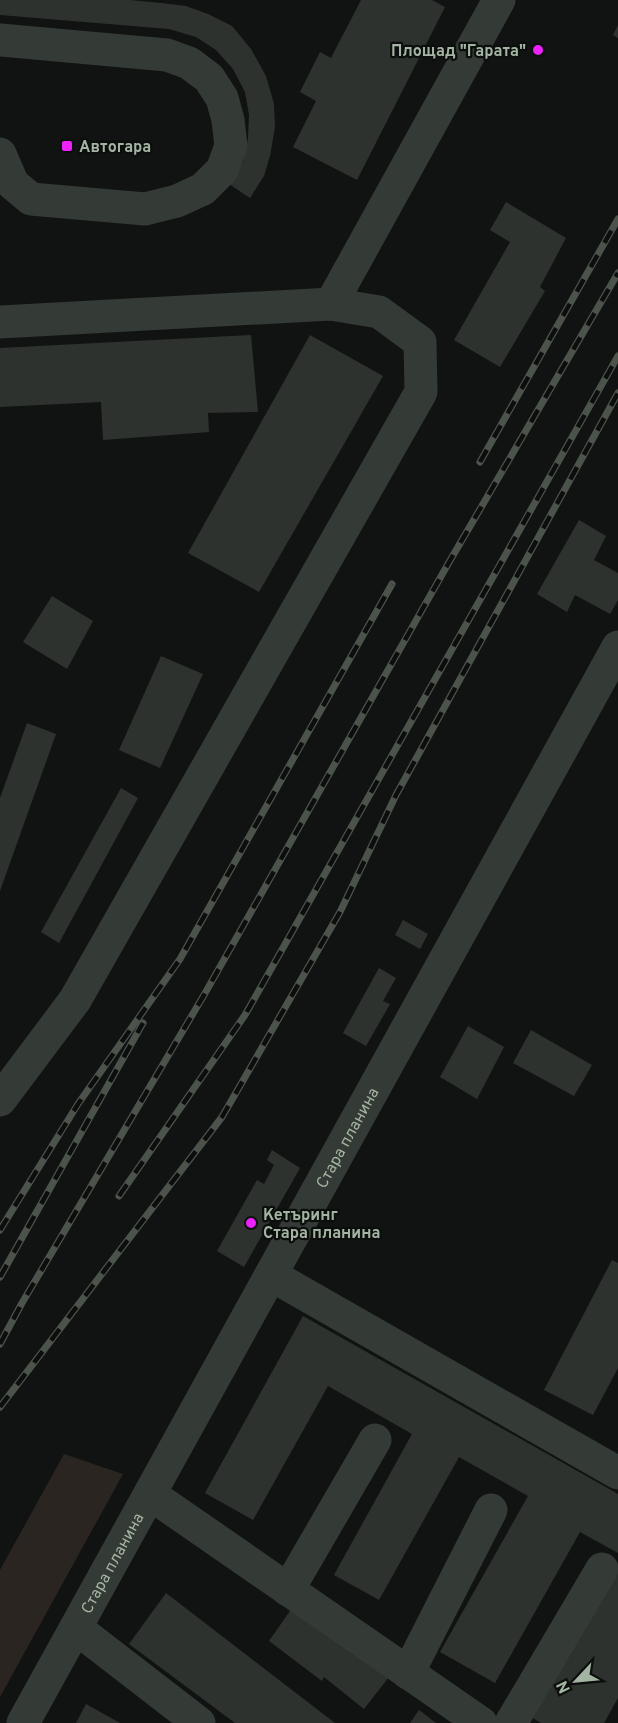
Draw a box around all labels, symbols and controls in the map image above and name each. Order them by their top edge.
place label: Площад "Гарата" [391,42,526,62]
marker: Площад "Гарата" [531,43,545,57]
place label: Автогара [79,138,151,158]
marker: Автогара [60,139,74,153]
street label: Стара планина [313,1085,384,1192]
place label: Кетъринг Стара планина [263,1206,380,1244]
marker: Кетъринг Стара планина [244,1216,258,1230]
street label: Стара планина [77,1510,149,1618]
north arrow [546,1651,606,1711]
text: N [553,1677,576,1696]

